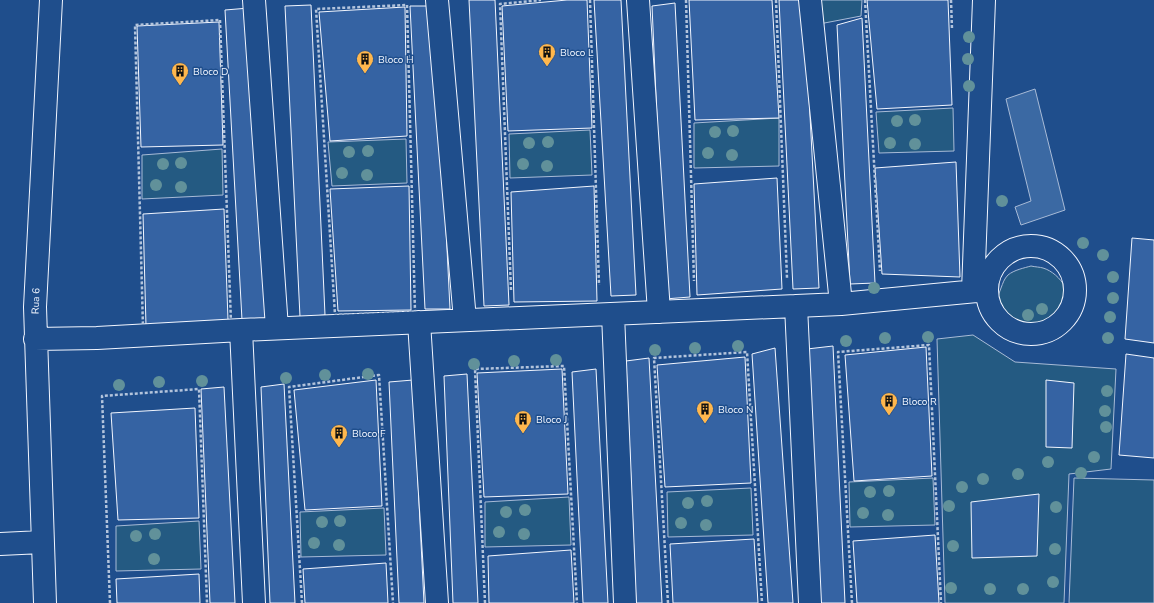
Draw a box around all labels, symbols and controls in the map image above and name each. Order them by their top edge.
building icon: Bloco L [537,42,557,67]
place label: Bloco L [560,46,594,60]
building icon: Bloco H [355,49,375,74]
place label: Bloco H [378,53,414,67]
building icon: Bloco D [170,61,190,86]
place label: Bloco D [193,65,228,79]
street label: Rua 6 [29,288,43,314]
building icon: Bloco R [879,391,899,416]
place label: Bloco R [902,395,937,409]
building icon: Bloco N [695,399,715,424]
place label: Bloco N [718,403,753,417]
building icon: Bloco J [513,409,533,434]
place label: Bloco J [536,413,567,427]
building icon: Bloco F [329,423,349,448]
place label: Bloco F [352,427,386,441]

